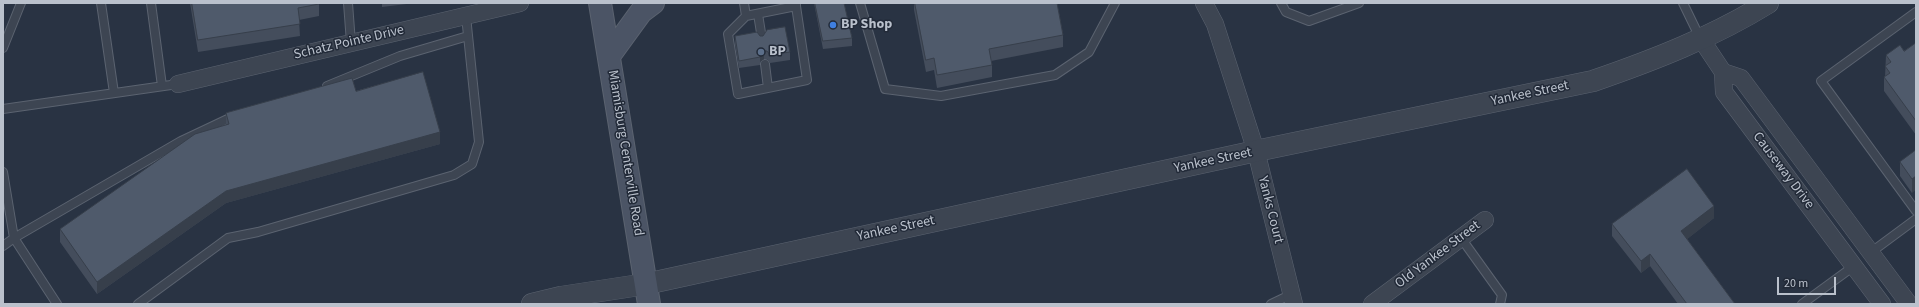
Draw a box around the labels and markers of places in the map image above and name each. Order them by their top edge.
place label: BP Shop [841,17,892,33]
marker: BP Shop [828,20,838,30]
place label: BP [769,44,786,60]
marker: BP [756,47,766,57]

